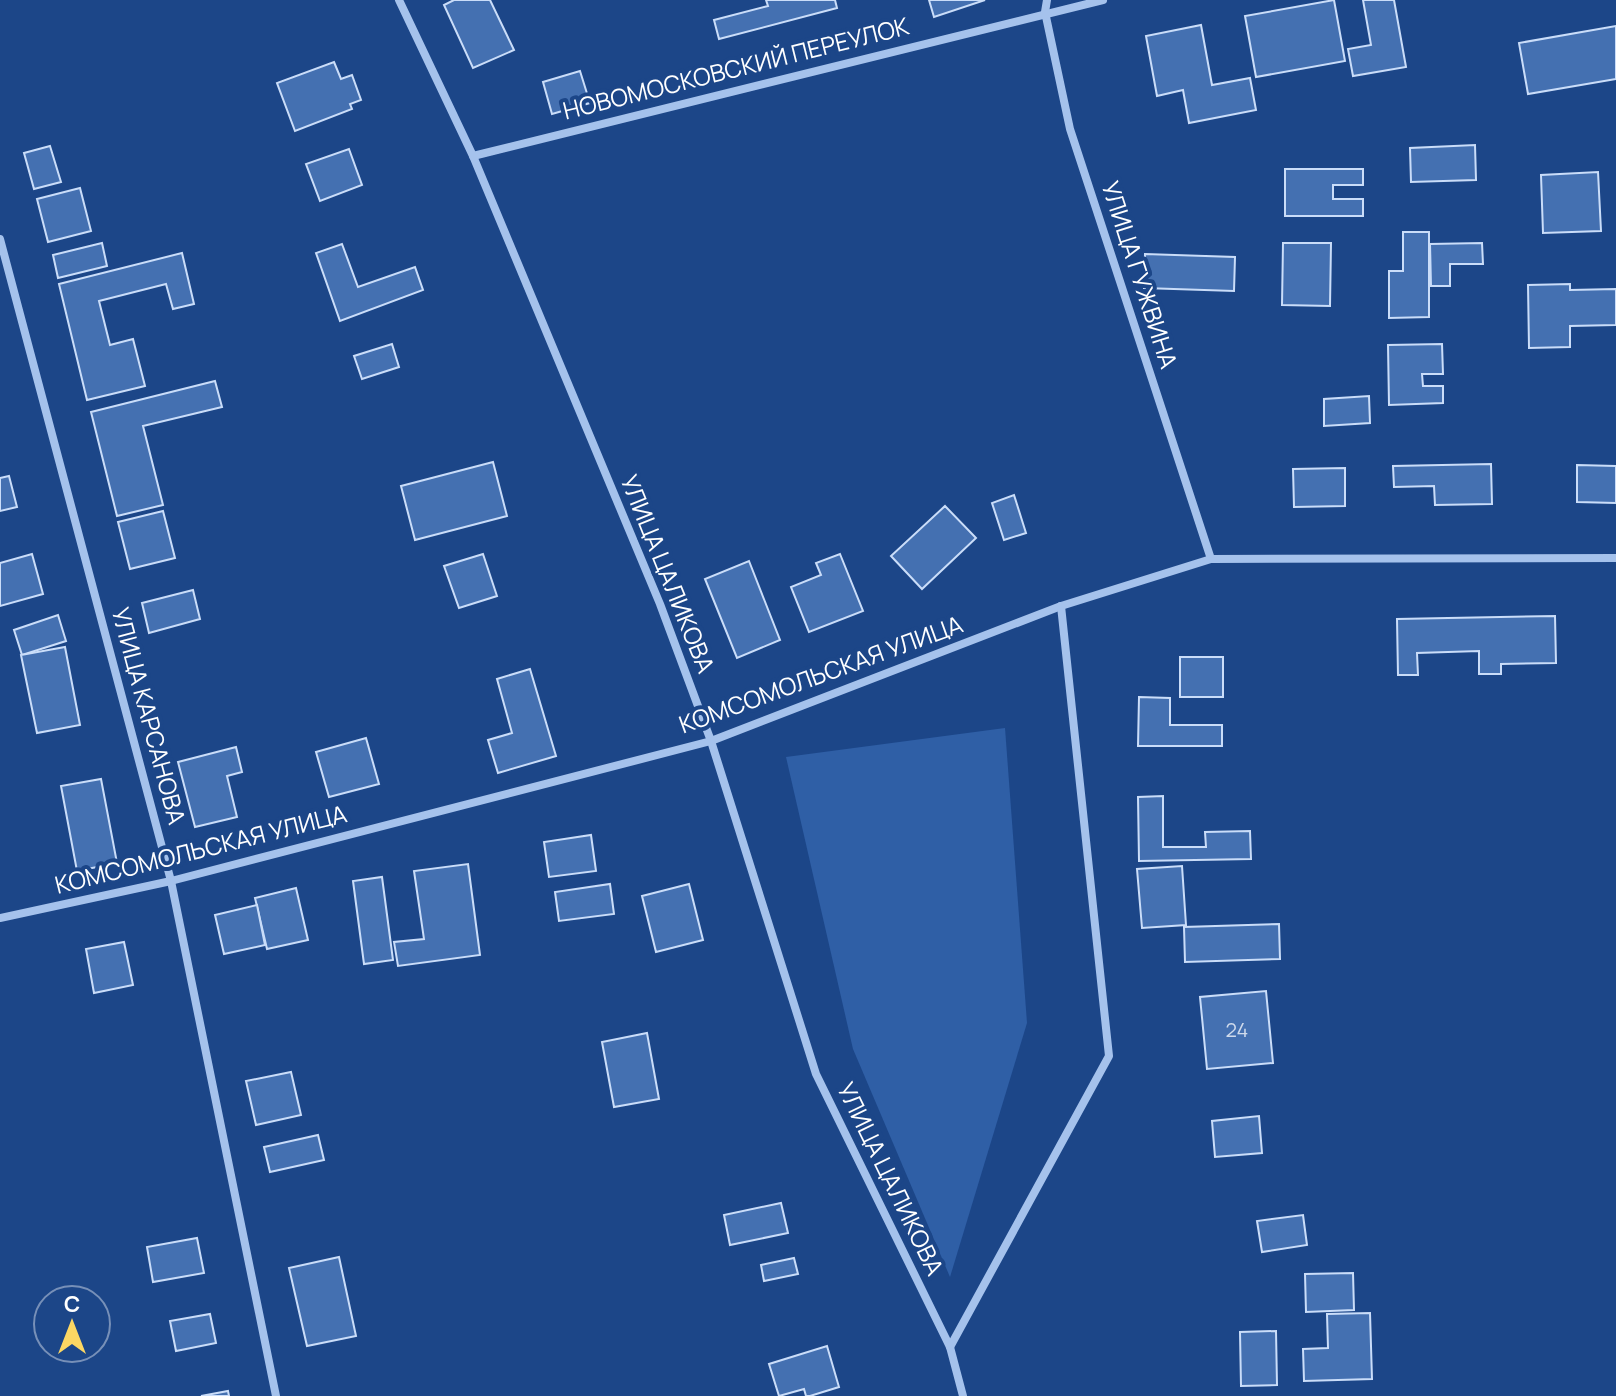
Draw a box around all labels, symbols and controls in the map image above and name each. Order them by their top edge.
street label: НОВОМОСКОВСКИЙ ПЕРЕУЛОК [559,8,913,127]
street label: УЛИЦА ГУЖВИНА [1095,177,1186,372]
street label: УЛИЦА ЦАЛИКОВА [614,469,723,677]
street label: УЛИЦА КАРСАНОВА [105,604,194,828]
street label: КОМСОМОЛЬСКАЯ УЛИЦА [674,607,967,740]
street label: КОМСОМОЛЬСКАЯ УЛИЦА [51,796,350,901]
house number: 24 [1226,1016,1248,1043]
street label: УЛИЦА ЦАЛИКОВА [830,1076,952,1280]
north arrow [32,1284,112,1364]
text: С [64,1289,80,1319]

